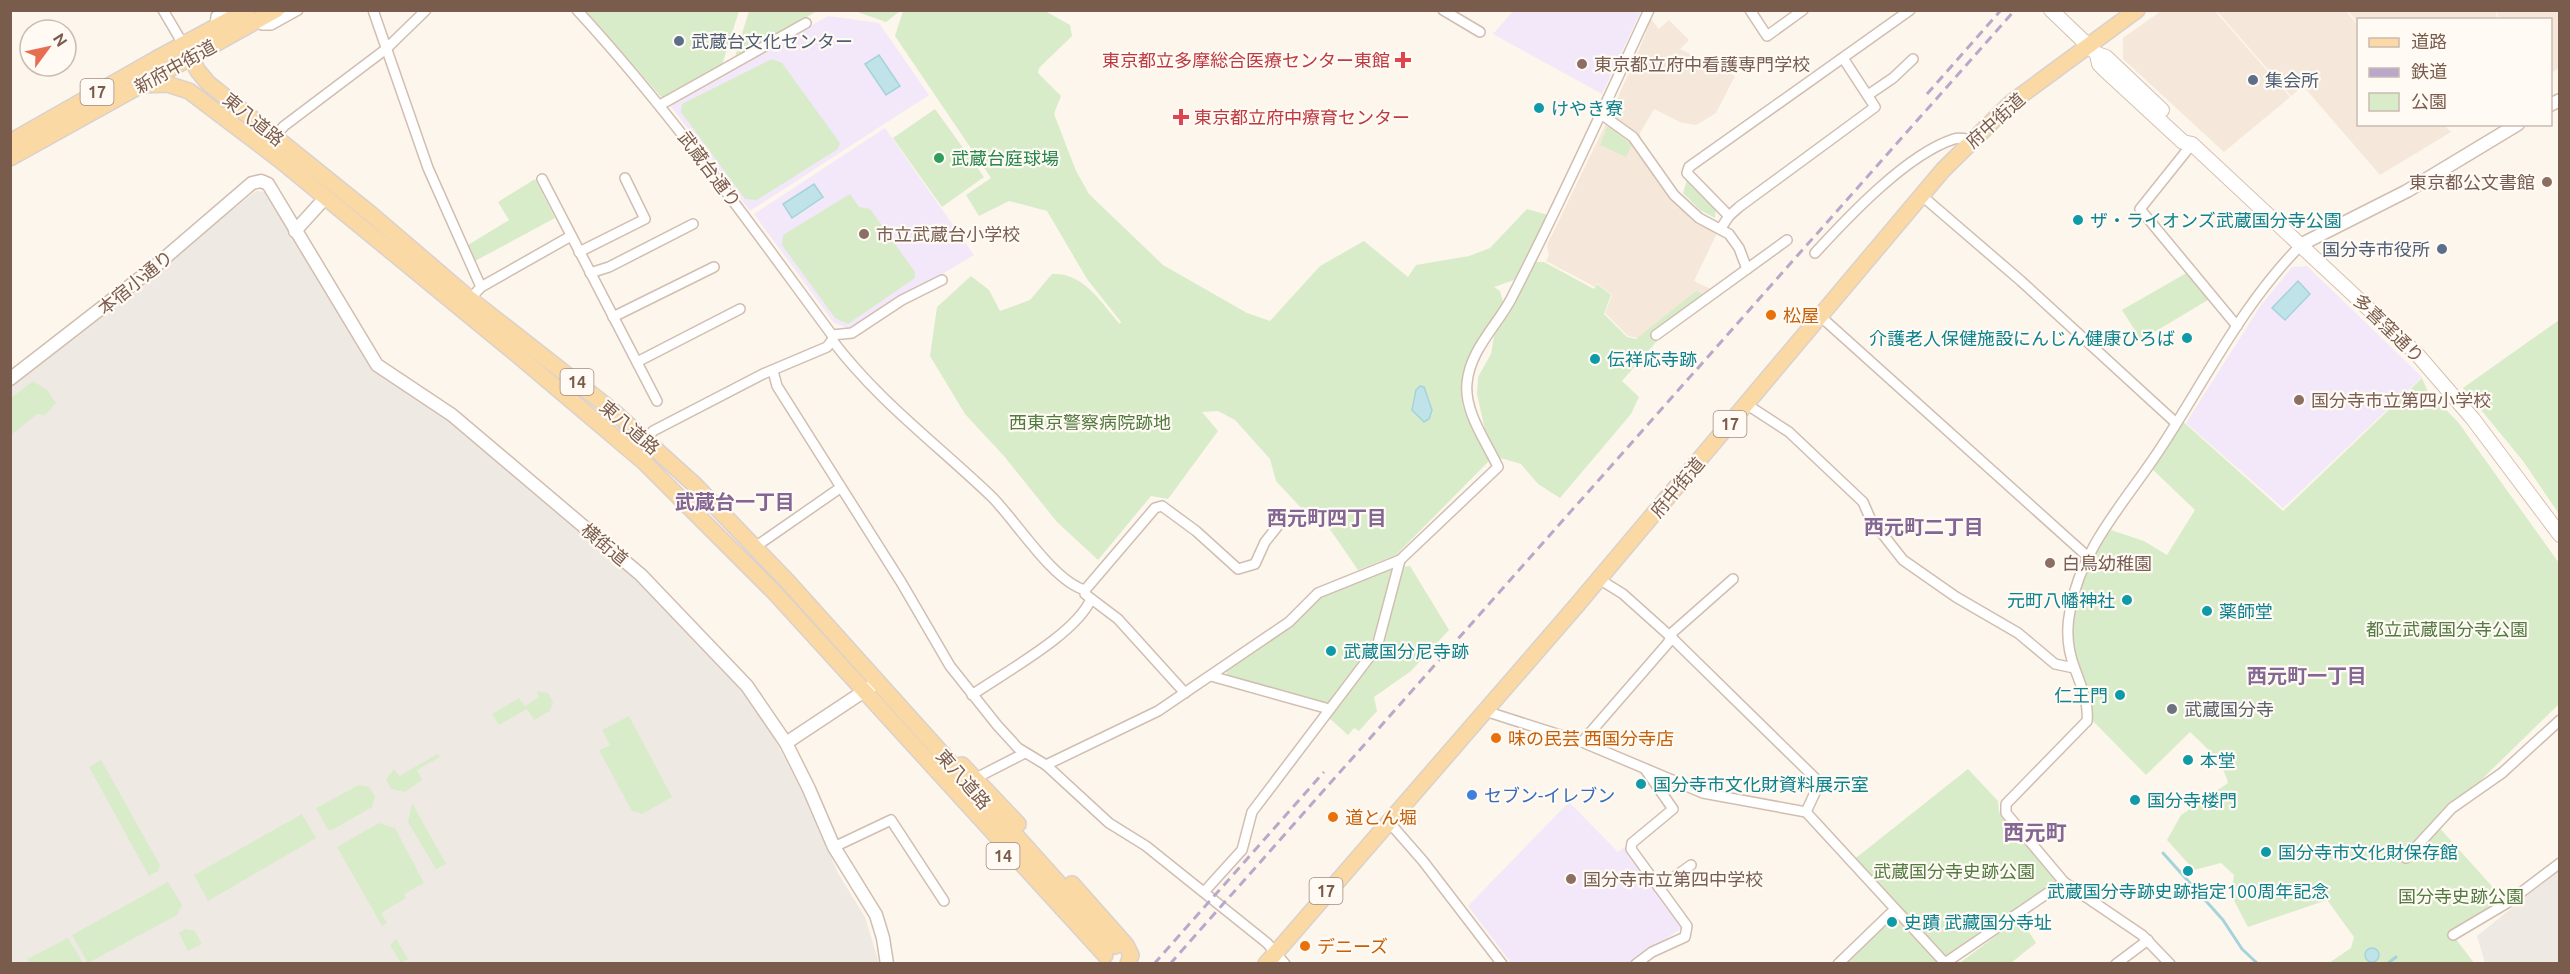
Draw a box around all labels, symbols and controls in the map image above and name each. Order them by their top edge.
north arrow [18,18,78,78]
legend [2357,18,2552,126]
text: N [50,30,71,50]
place label: 武蔵台文化センター [691,31,853,51]
text: 道路 [2411,31,2447,51]
marker: 武蔵台文化センター [672,34,686,48]
street label: 新府中街道 [131,35,219,97]
place label: 東京都立多摩総合医療センター東館 [1102,50,1390,70]
marker: 東京都立多摩総合医療センター東館 [1394,51,1412,69]
place label: 東京都立府中看護専門学校 [1594,54,1810,74]
marker: 東京都立府中看護専門学校 [1575,57,1589,71]
text: 鉄道 [2411,61,2447,81]
place label: 集会所 [2265,70,2319,90]
marker: 集会所 [2246,73,2260,87]
road number: 17 [80,79,114,105]
street label: 府中街道 [1962,88,2028,152]
street label: 東八道路 [220,89,288,149]
text: 公園 [2411,91,2447,111]
place label: けやき寮 [1551,98,1623,118]
marker: けやき寮 [1532,101,1546,115]
place label: 東京都立府中療育センター [1194,107,1410,127]
marker: 東京都立府中療育センター [1172,108,1190,126]
street label: 武蔵台通り [675,127,745,211]
place label: 武蔵台庭球場 [951,148,1059,168]
marker: 武蔵台庭球場 [932,151,946,165]
place label: 東京都公文書館 [2409,172,2535,192]
marker: 東京都公文書館 [2540,175,2554,189]
place label: ザ・ライオンズ武蔵国分寺公園 [2090,210,2342,230]
marker: ザ・ライオンズ武蔵国分寺公園 [2071,213,2085,227]
place label: 市立武蔵台小学校 [876,224,1020,244]
marker: 市立武蔵台小学校 [857,227,871,241]
place label: 国分寺市役所 [2322,239,2430,259]
marker: 国分寺市役所 [2435,242,2449,256]
street label: 本宿小通り [94,246,176,318]
street label: 多喜窪通り [2350,290,2428,366]
place label: 松屋 [1783,305,1819,325]
marker: 松屋 [1764,308,1778,322]
place label: 介護老人保健施設にんじん健康ひろば [1869,328,2175,348]
marker: 介護老人保健施設にんじん健康ひろば [2180,331,2194,345]
place label: 伝祥応寺跡 [1607,349,1697,369]
marker: 伝祥応寺跡 [1588,352,1602,366]
road number: 14 [560,369,594,395]
place label: 国分寺市立第四小学校 [2311,390,2491,410]
marker: 国分寺市立第四小学校 [2292,393,2306,407]
street label: 東八道路 [596,396,664,458]
road number: 17 [1714,411,1746,437]
park label: 西東京警察病院跡地 [1009,412,1171,432]
street label: 府中街道 [1646,453,1708,521]
district label: 武蔵台一丁目 [675,490,795,513]
district label: 西元町四丁目 [1267,506,1387,529]
district label: 西元町二丁目 [1864,515,1984,538]
street label: 横街道 [578,519,632,569]
place label: 白鳥幼稚園 [2062,553,2152,573]
marker: 白鳥幼稚園 [2043,556,2057,570]
place label: 元町八幡神社 [2007,590,2115,610]
marker: 元町八幡神社 [2120,593,2134,607]
place label: 薬師堂 [2219,601,2273,621]
marker: 薬師堂 [2200,604,2214,618]
park label: 都立武蔵国分寺公園 [2366,619,2528,639]
place label: 武蔵国分尼寺跡 [1343,641,1469,661]
marker: 武蔵国分尼寺跡 [1324,644,1338,658]
district label: 西元町一丁目 [2247,664,2367,687]
place label: 仁王門 [2054,685,2108,705]
marker: 仁王門 [2113,688,2127,702]
place label: 武蔵国分寺 [2184,699,2274,719]
marker: 武蔵国分寺 [2165,702,2179,716]
place label: 味の民芸 西国分寺店 [1508,728,1674,748]
marker: 味の民芸 西国分寺店 [1489,731,1503,745]
street label: 東八道路 [933,745,995,813]
place label: 本堂 [2200,750,2236,770]
marker: 本堂 [2181,753,2195,767]
place label: 国分寺市文化財資料展示室 [1653,774,1869,794]
marker: 国分寺市文化財資料展示室 [1634,777,1648,791]
place label: セブン-イレブン [1484,785,1615,805]
marker: セブン-イレブン [1465,788,1479,802]
place label: 国分寺楼門 [2147,790,2237,810]
marker: 国分寺楼門 [2128,793,2142,807]
place label: 道とん堀 [1345,807,1417,827]
marker: 道とん堀 [1326,810,1340,824]
district label: 西元町 [2004,820,2067,844]
place label: 国分寺市文化財保存館 [2278,842,2458,862]
road number: 14 [986,843,1020,869]
marker: 国分寺市文化財保存館 [2259,845,2273,859]
park label: 武蔵国分寺史跡公園 [1873,861,2035,881]
marker: 武蔵国分寺跡史跡指定100周年記念 [2181,864,2195,878]
place label: 国分寺市立第四中学校 [1583,869,1763,889]
marker: 国分寺市立第四中学校 [1564,872,1578,886]
road number: 17 [1310,878,1342,904]
place label: 武蔵国分寺跡史跡指定100周年記念 [2047,881,2329,901]
park label: 国分寺史跡公園 [2398,886,2524,906]
place label: 史蹟 武藏国分寺址 [1904,912,2052,932]
marker: 史蹟 武藏国分寺址 [1885,915,1899,929]
place label: デニーズ [1317,936,1388,956]
marker: デニーズ [1298,939,1312,953]

